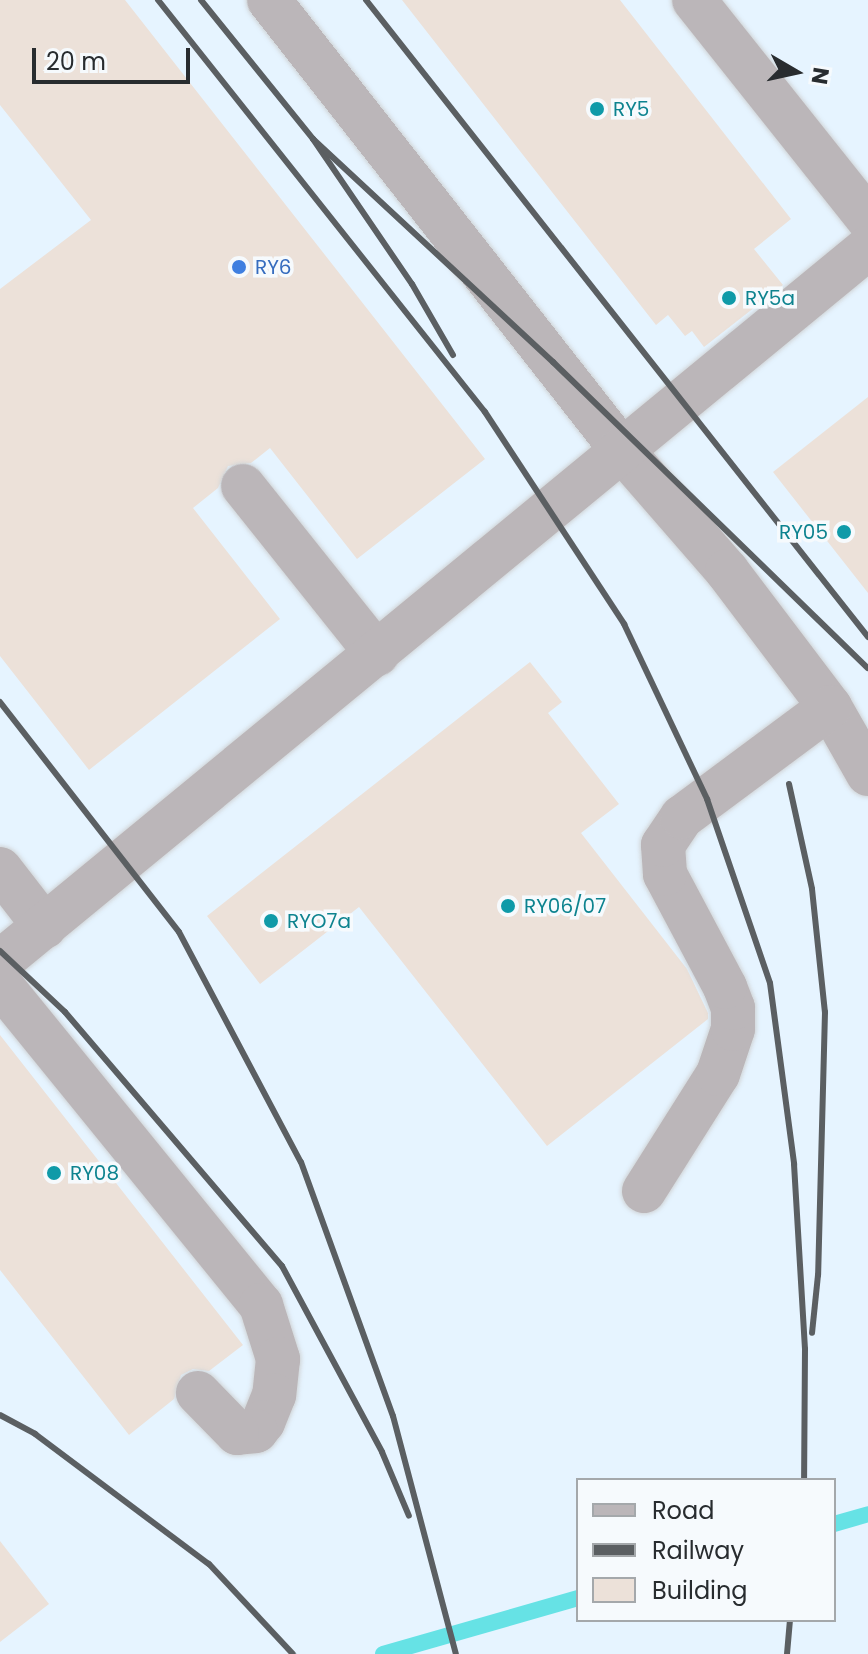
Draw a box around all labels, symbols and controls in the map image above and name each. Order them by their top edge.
scale bar [36,32,194,82]
north arrow [756,32,836,112]
text: 20 m [46,45,106,78]
text: N [804,65,837,86]
place label: RY5 [613,97,649,121]
marker: RY5 [588,100,606,118]
place label: RY6 [255,255,292,279]
marker: RY6 [230,258,248,276]
place label: RY5a [745,286,795,310]
marker: RY5a [720,289,738,307]
place label: RY05 [779,520,828,544]
marker: RY05 [835,523,853,541]
place label: RY06/07 [524,894,606,918]
marker: RY06/07 [499,897,517,915]
place label: RYO7a [287,909,351,933]
marker: RYO7a [262,912,280,930]
place label: RY08 [70,1161,119,1185]
marker: RY08 [45,1164,63,1182]
legend [576,1478,836,1622]
text: Road [652,1494,714,1527]
text: Railway [652,1534,744,1567]
text: Building [652,1574,748,1607]

